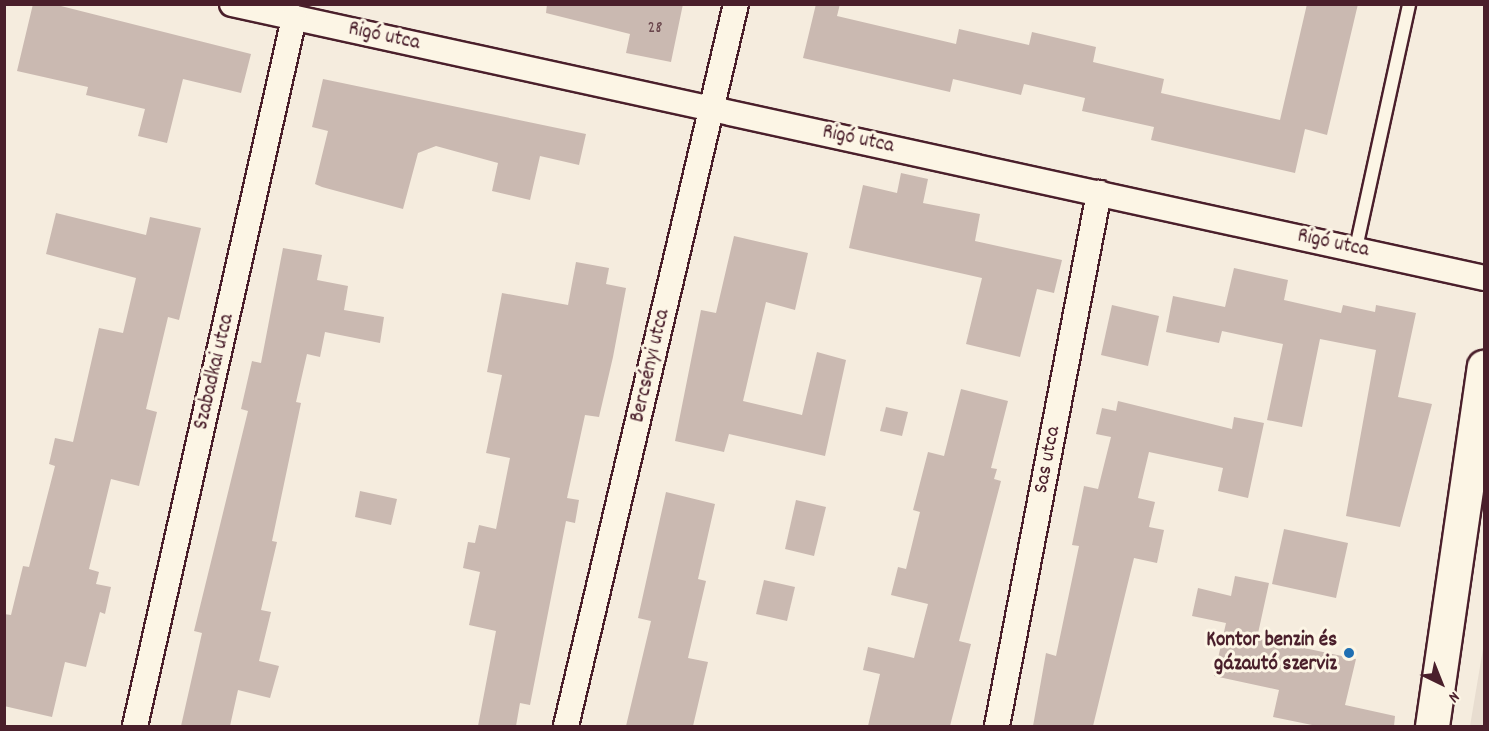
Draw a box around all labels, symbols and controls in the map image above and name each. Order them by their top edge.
street label: Rigó utca [346,17,422,57]
house number: 28 [647,18,663,40]
street label: Rigó utca [820,120,896,160]
street label: Rigó utca [1295,224,1371,264]
street label: Bercsényi utca [626,307,676,425]
street label: Szabadkai utca [189,312,241,432]
street label: Sas utca [1029,424,1067,496]
place label: Kontor benzin és gázautó szerviz [1206,628,1337,678]
marker: Kontor benzin és gázautó szerviz [1342,646,1356,660]
north arrow [1411,653,1471,713]
text: N [1443,685,1464,708]

